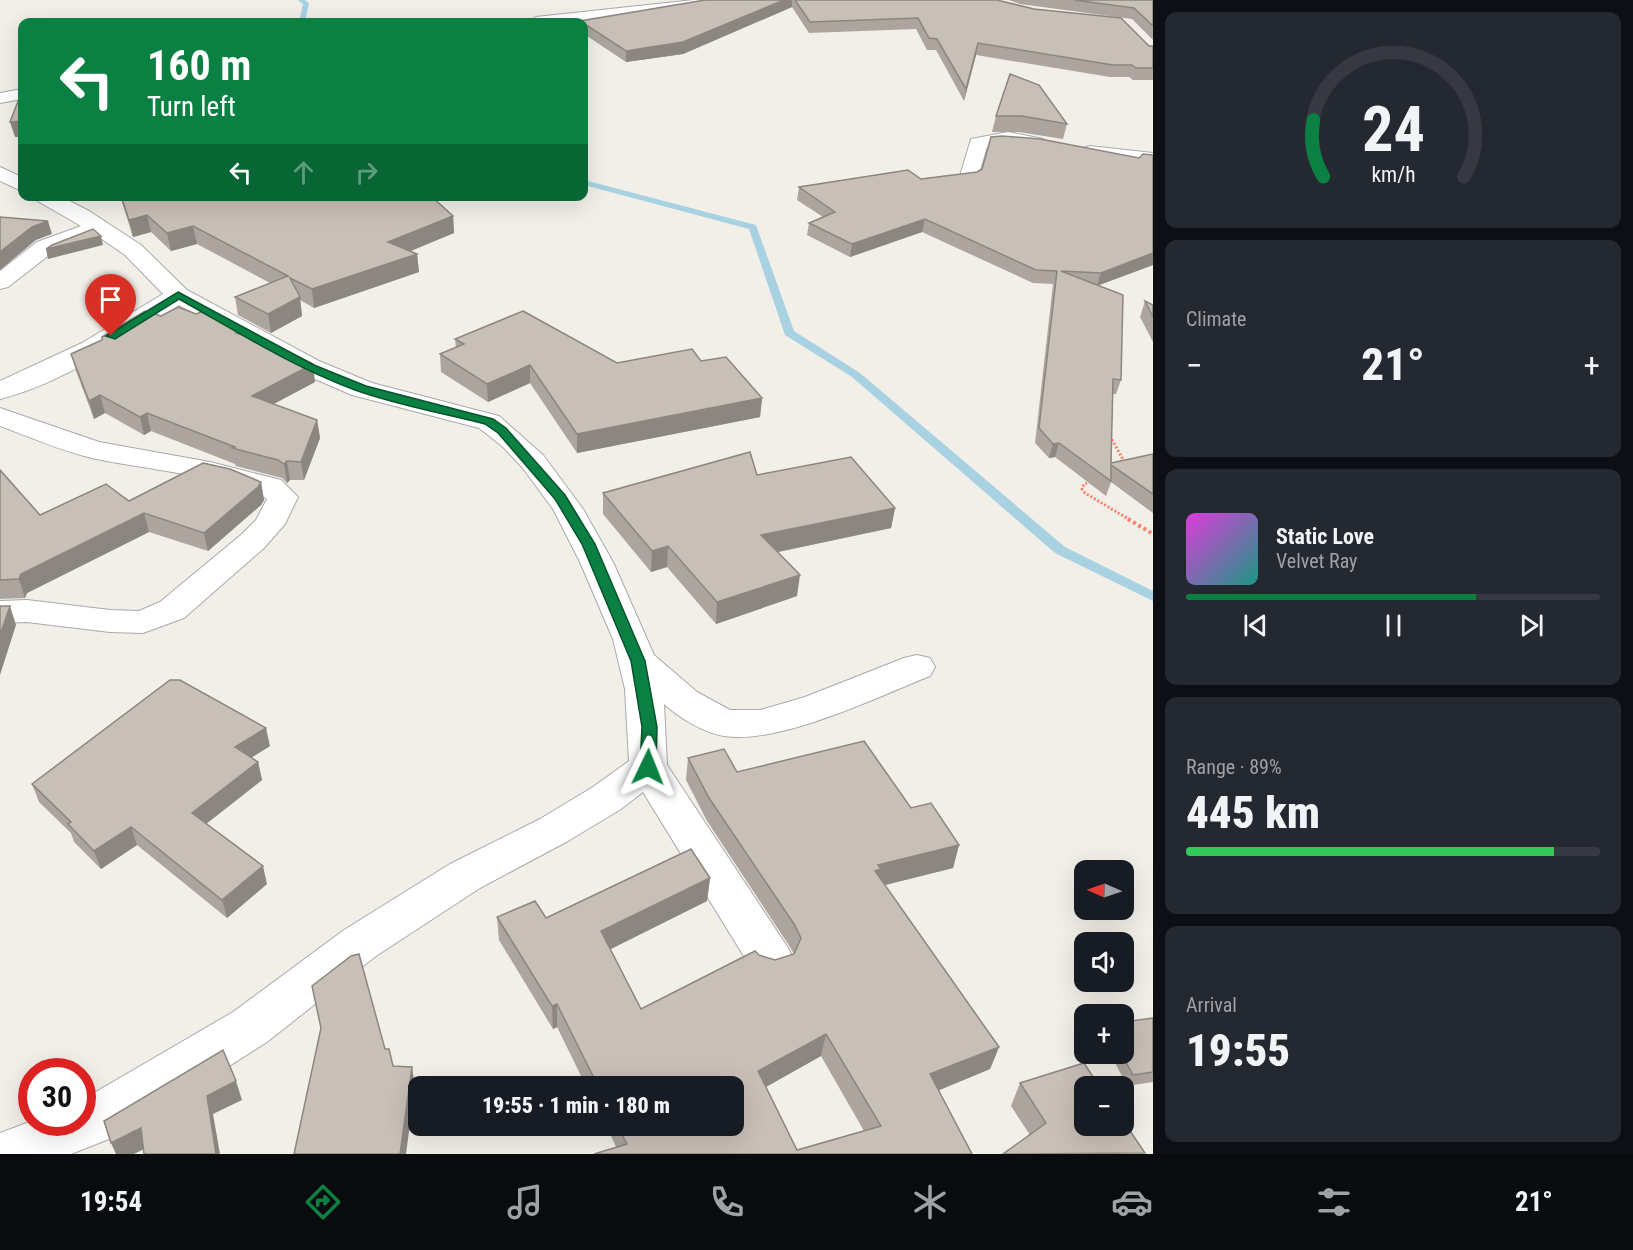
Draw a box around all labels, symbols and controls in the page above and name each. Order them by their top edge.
text: 160 m [147,41,252,90]
icon: left [48,42,126,120]
text: Turn left [147,91,236,123]
text: 24 [1361,93,1425,166]
icon: left [224,156,257,189]
icon: ahead [287,156,320,189]
icon: right [350,156,383,189]
text: km/h [1371,163,1415,188]
pin [85,274,136,336]
icon: arrive [94,283,127,316]
text: Climate [1186,307,1246,331]
text: 21° [1361,338,1425,391]
text: − [1186,346,1203,385]
text: + [1584,346,1600,385]
text: Static Love [1276,524,1374,549]
text: Velvet Ray [1276,549,1357,573]
icon: previous [1239,609,1272,642]
icon: pause [1377,609,1410,642]
icon: next [1515,609,1548,642]
position arrow [616,735,680,799]
text: Range · 89% [1186,755,1282,779]
text: 445 km [1186,786,1320,839]
north arrow [1074,860,1134,920]
map controls [1074,860,1134,1136]
button: sound [1074,932,1134,992]
text: Arrival [1186,993,1237,1017]
button: + [1074,1004,1134,1064]
text: 19:55 [1186,1024,1290,1077]
speed limit sign: 30 [18,1058,96,1136]
button: − [1074,1076,1134,1136]
text: 19:55 · 1 min · 180 m [482,1093,670,1118]
icon: directions [302,1181,344,1223]
icon: music [504,1181,546,1223]
icon: phone [706,1181,748,1223]
icon: climate [909,1181,951,1223]
icon: car [1111,1181,1153,1223]
icon: filters [1313,1181,1355,1223]
text: 19:54 [80,1186,142,1218]
text: 21° [1515,1186,1553,1218]

